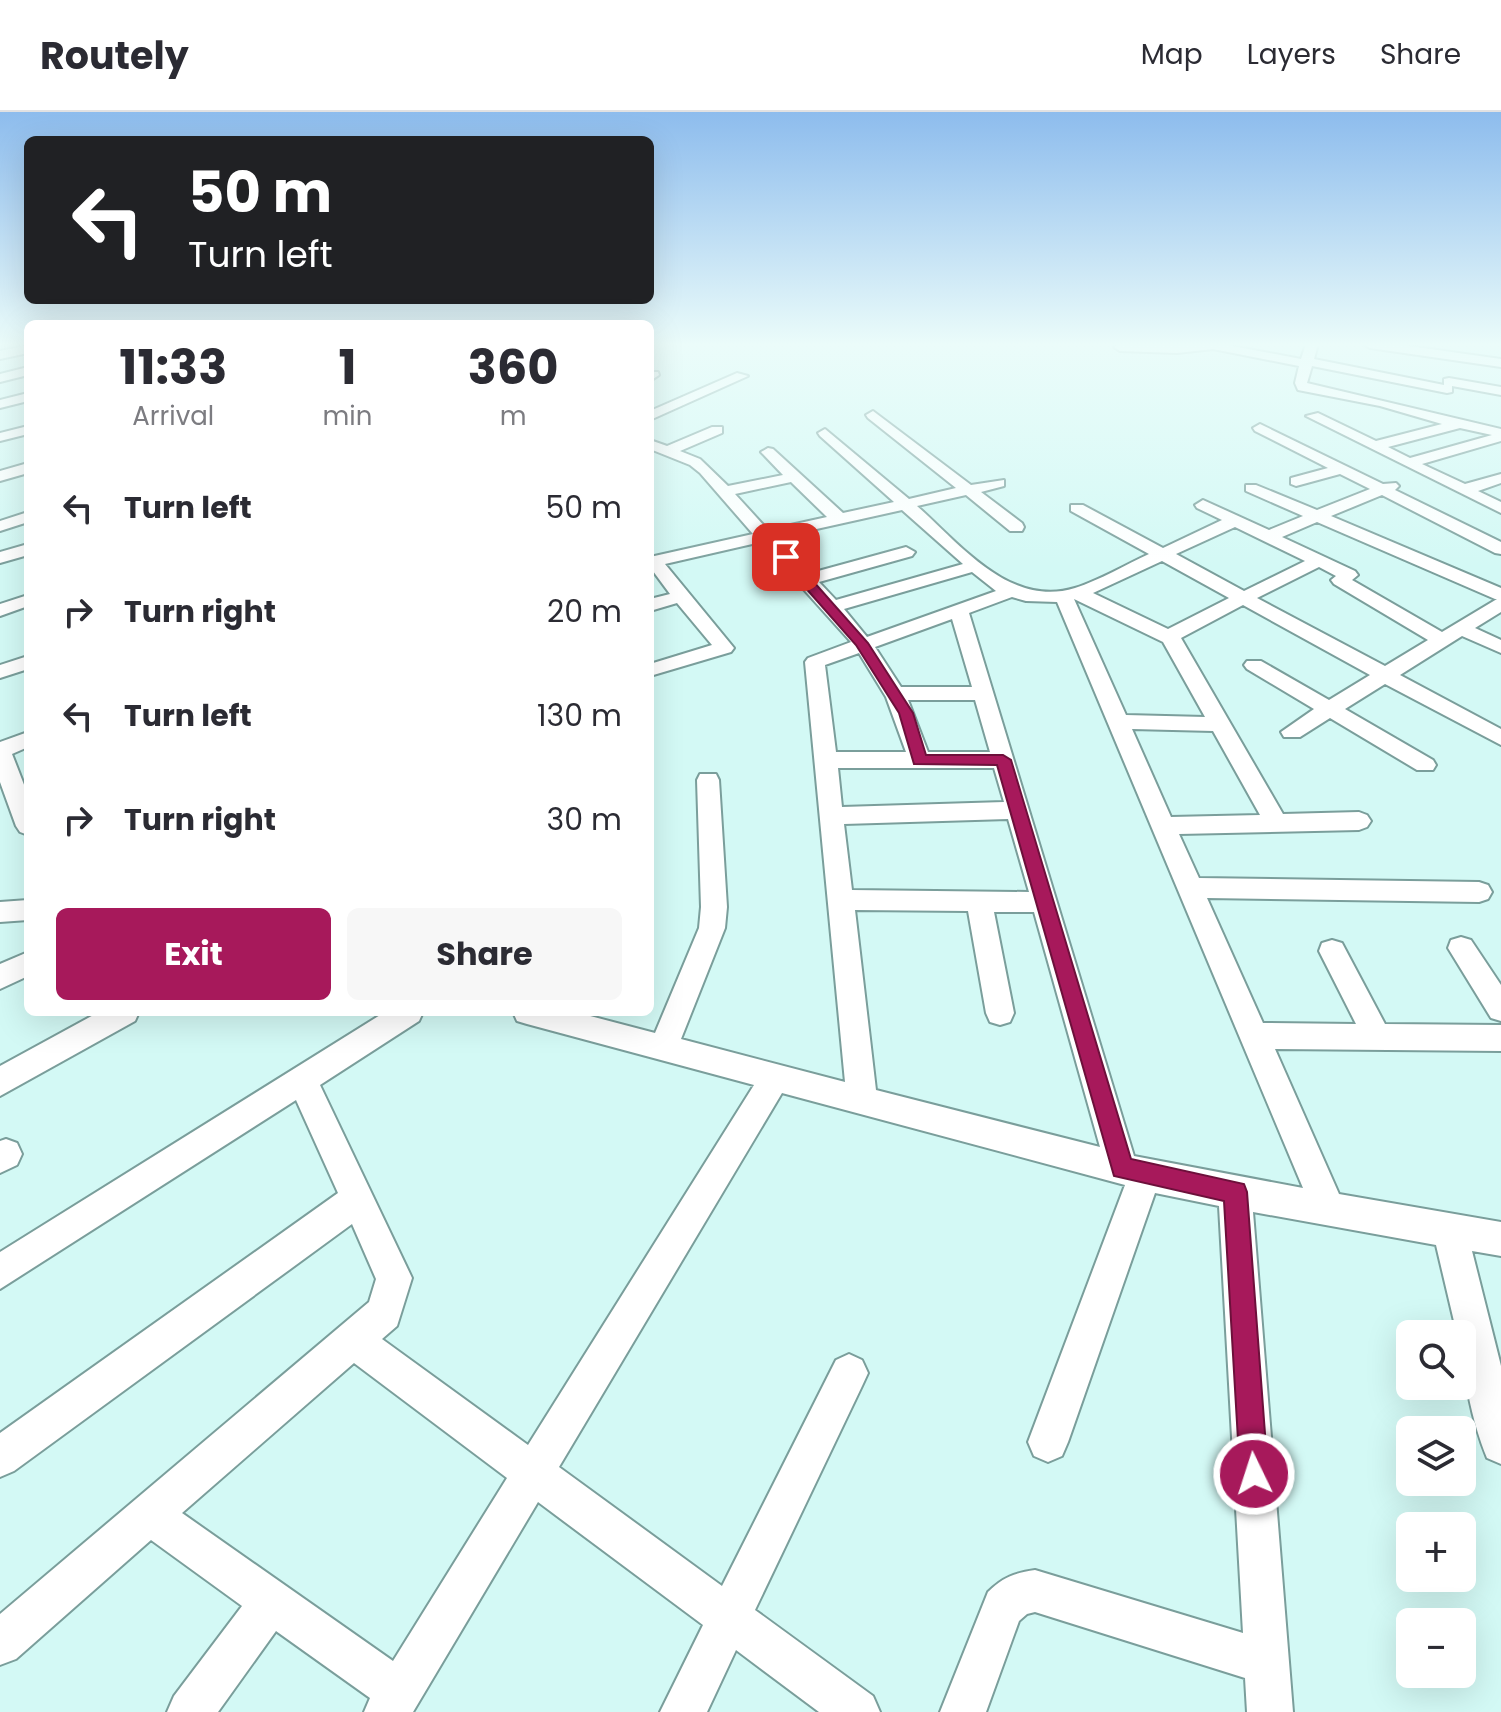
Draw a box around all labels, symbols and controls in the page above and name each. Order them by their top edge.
text: Routely [40,29,189,82]
text: Map [1141,35,1203,74]
text: Layers [1247,35,1336,74]
text: Share [1380,35,1461,74]
text: 50 m [188,153,332,232]
icon: left [56,168,160,272]
text: Turn left [188,229,333,280]
text: 11:33 [119,334,227,401]
text: 1 [338,334,356,401]
text: 360 [468,334,559,401]
text: Arrival [132,398,214,434]
text: min [323,398,372,434]
text: m [500,398,527,434]
icon: left [56,486,100,530]
text: Turn left [124,486,252,529]
text: 50 m [545,486,622,529]
pin [752,523,820,591]
icon: arrive [764,535,808,579]
icon: right [56,590,100,634]
text: Turn right [124,590,276,633]
text: 20 m [547,590,622,633]
icon: left [56,694,100,738]
text: Turn left [124,694,252,737]
text: 130 m [537,694,622,737]
icon: right [56,798,100,842]
text: Turn right [124,798,276,841]
text: 30 m [547,798,622,841]
button: Exit [56,908,331,1000]
button: Share [347,908,622,1000]
map controls [1396,1320,1476,1688]
button: search [1396,1320,1476,1400]
button: layers [1396,1416,1476,1496]
position arrow [1212,1432,1296,1516]
button: + [1396,1512,1476,1592]
button: − [1396,1608,1476,1688]

